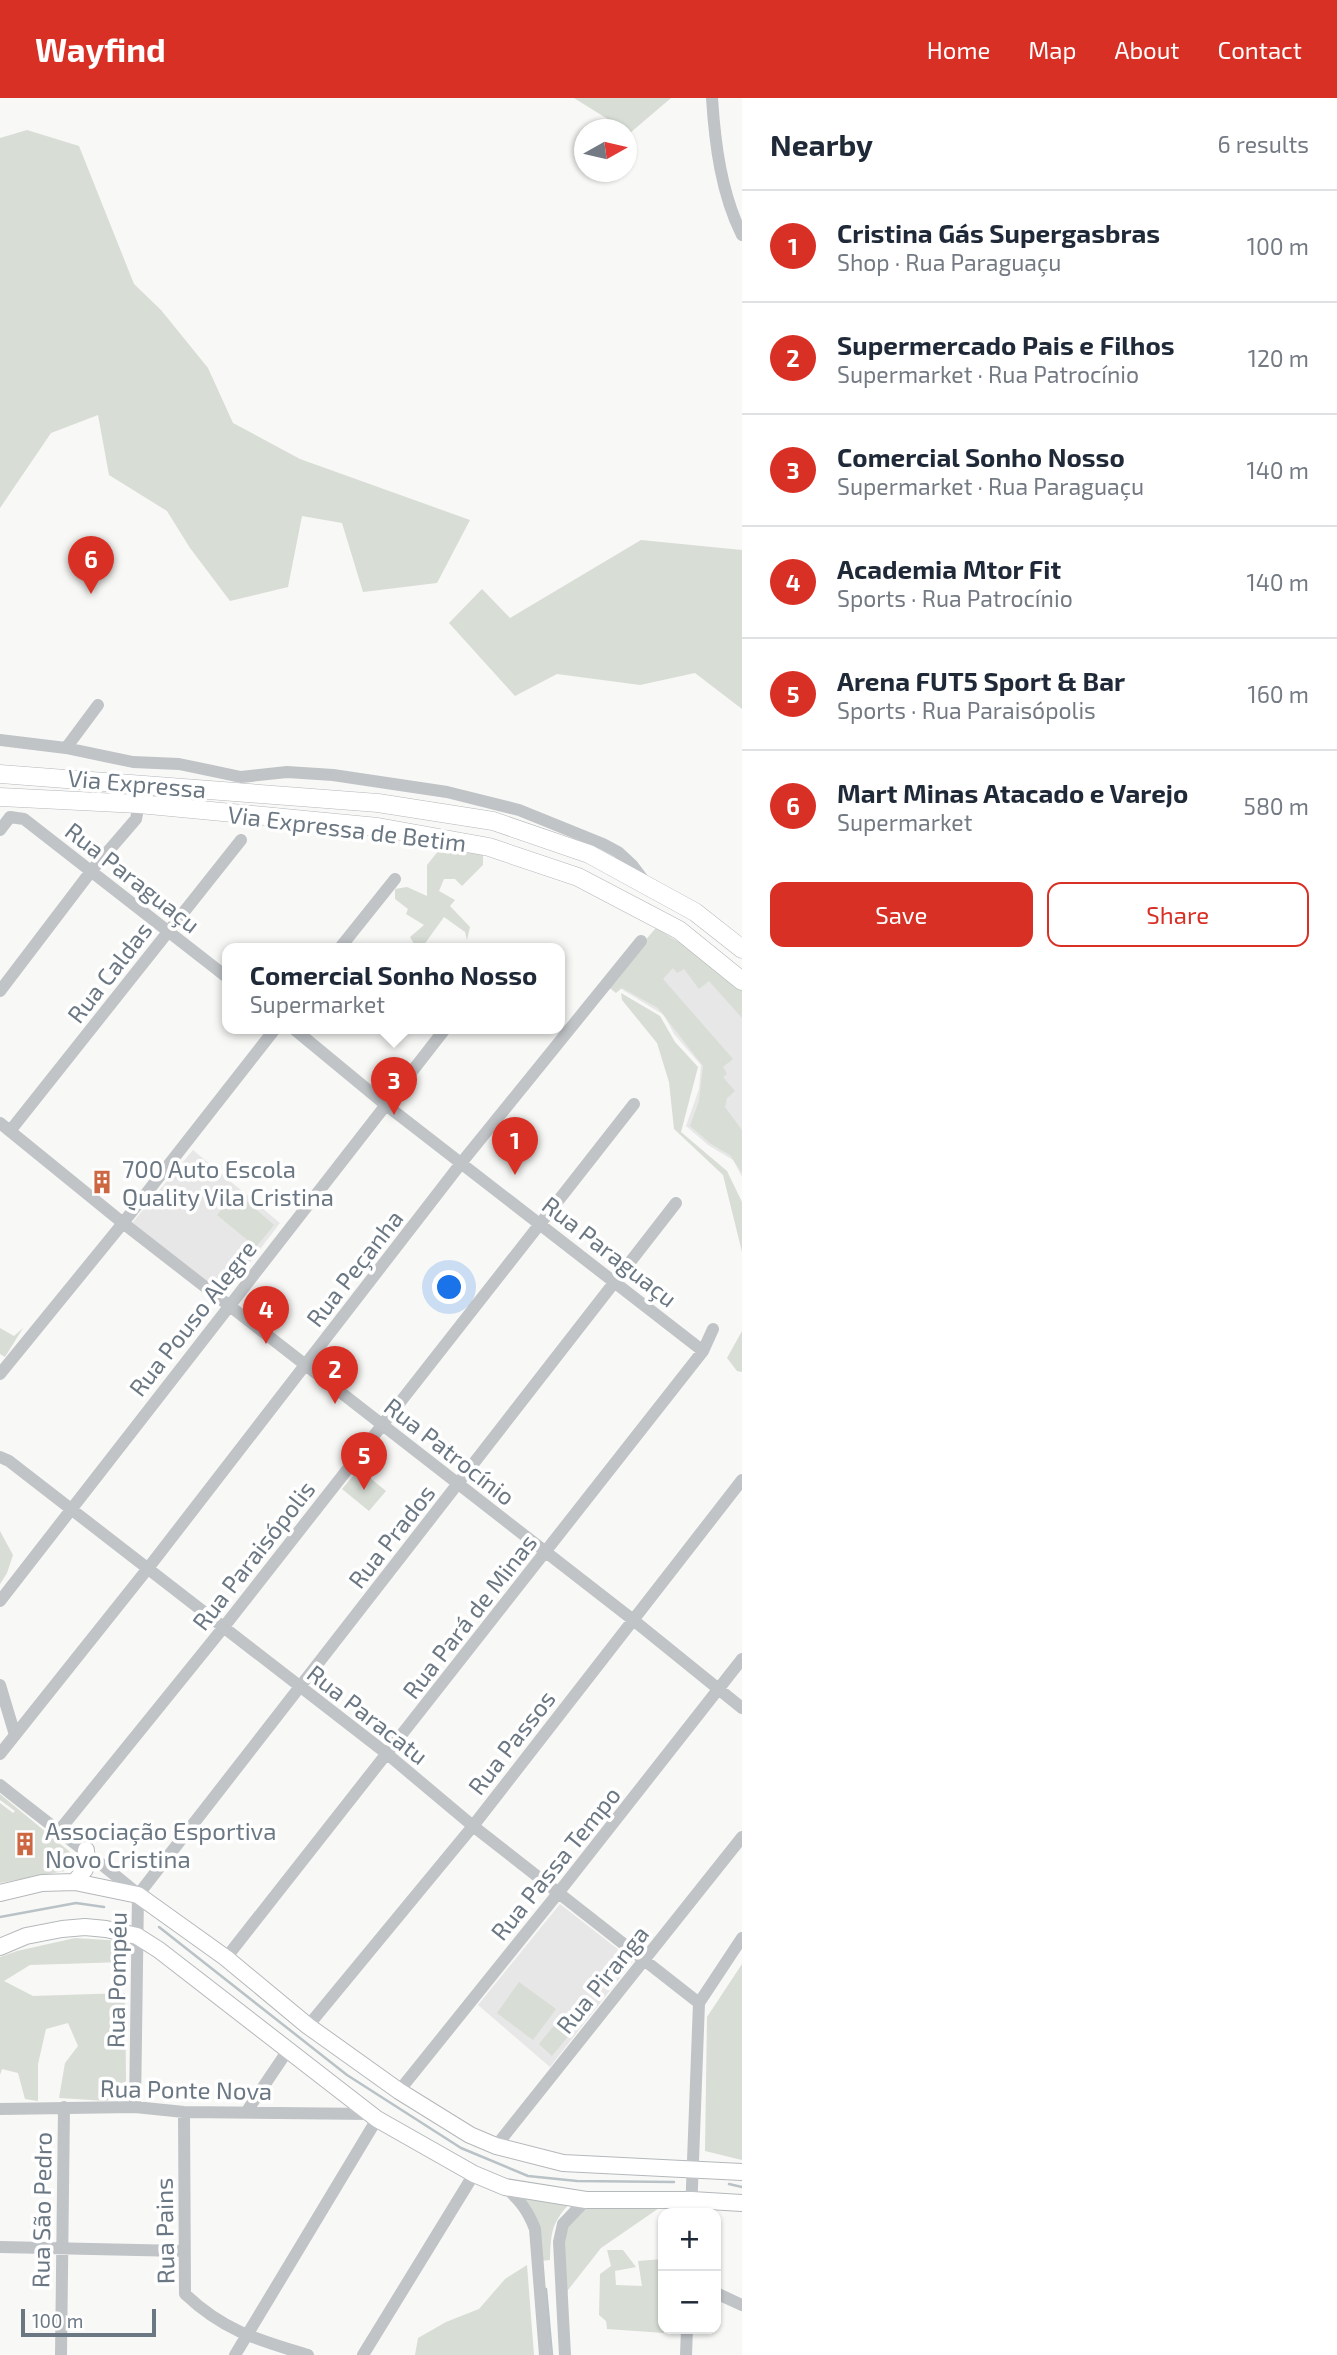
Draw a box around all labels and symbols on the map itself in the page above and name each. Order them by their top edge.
north arrow [574,119,637,182]
pin: 6 [68,536,114,594]
street label: Via Expressa [67,763,207,803]
street label: Via Expressa de Betim [226,799,468,857]
street label: Rua Paraguaçu [59,815,206,939]
street label: Rua Caldas [61,916,157,1028]
pin: 3 [371,1057,417,1115]
pin: 1 [492,1117,538,1175]
place label: 700 Auto Escola Quality Vila Cristina [122,1154,334,1211]
building icon: 700 Auto Escola Quality Vila Cristina [88,1168,116,1196]
street label: Rua Paraguaçu [536,1189,683,1313]
street label: Rua Peçanha [300,1204,409,1333]
street label: Rua Pouso Alegre [122,1234,262,1402]
your location [432,1270,466,1304]
pin: 4 [243,1286,289,1344]
pin: 2 [312,1346,358,1404]
street label: Rua Patrocínio [379,1391,521,1511]
pin: 5 [341,1432,387,1490]
street label: Rua Paraisópolis [186,1474,320,1636]
street label: Rua Prados [342,1478,440,1594]
street label: Rua Pará de Minas [396,1528,542,1704]
street label: Rua Paracatu [302,1658,434,1770]
street label: Rua Passos [461,1684,561,1800]
street label: Rua Passa Tempo [484,1780,626,1946]
place label: Associação Esportiva Novo Cristina [45,1816,276,1873]
building icon: Associação Esportiva Novo Cristina [11,1830,39,1858]
street label: Rua Pompéu [100,1912,132,2048]
street label: Rua Piranga [550,1919,654,2039]
street label: Rua Ponte Nova [100,2073,272,2105]
street label: Rua São Pedro [25,2132,57,2288]
street label: Rua Pains [149,2178,179,2284]
scale bar [21,2306,156,2338]

